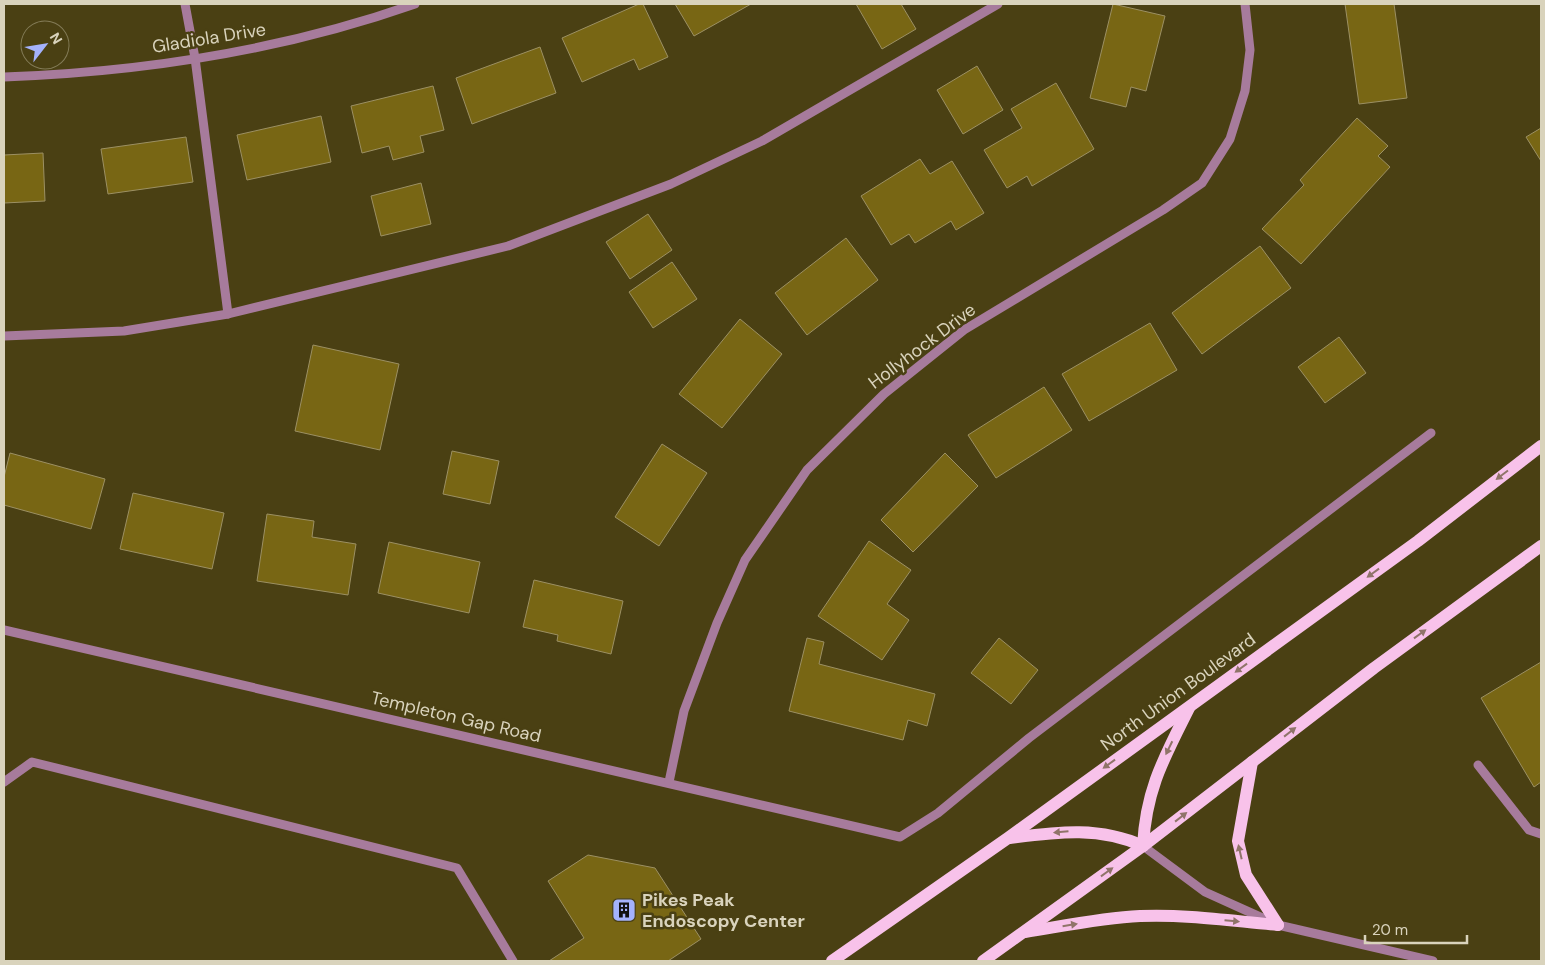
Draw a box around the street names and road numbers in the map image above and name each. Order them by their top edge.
street label: Gladiola Drive [150,17,268,59]
street label: Hollyhock Drive [863,298,981,394]
street label: North Union Boulevard [1096,628,1260,756]
street label: Templeton Gap Road [369,686,543,748]

